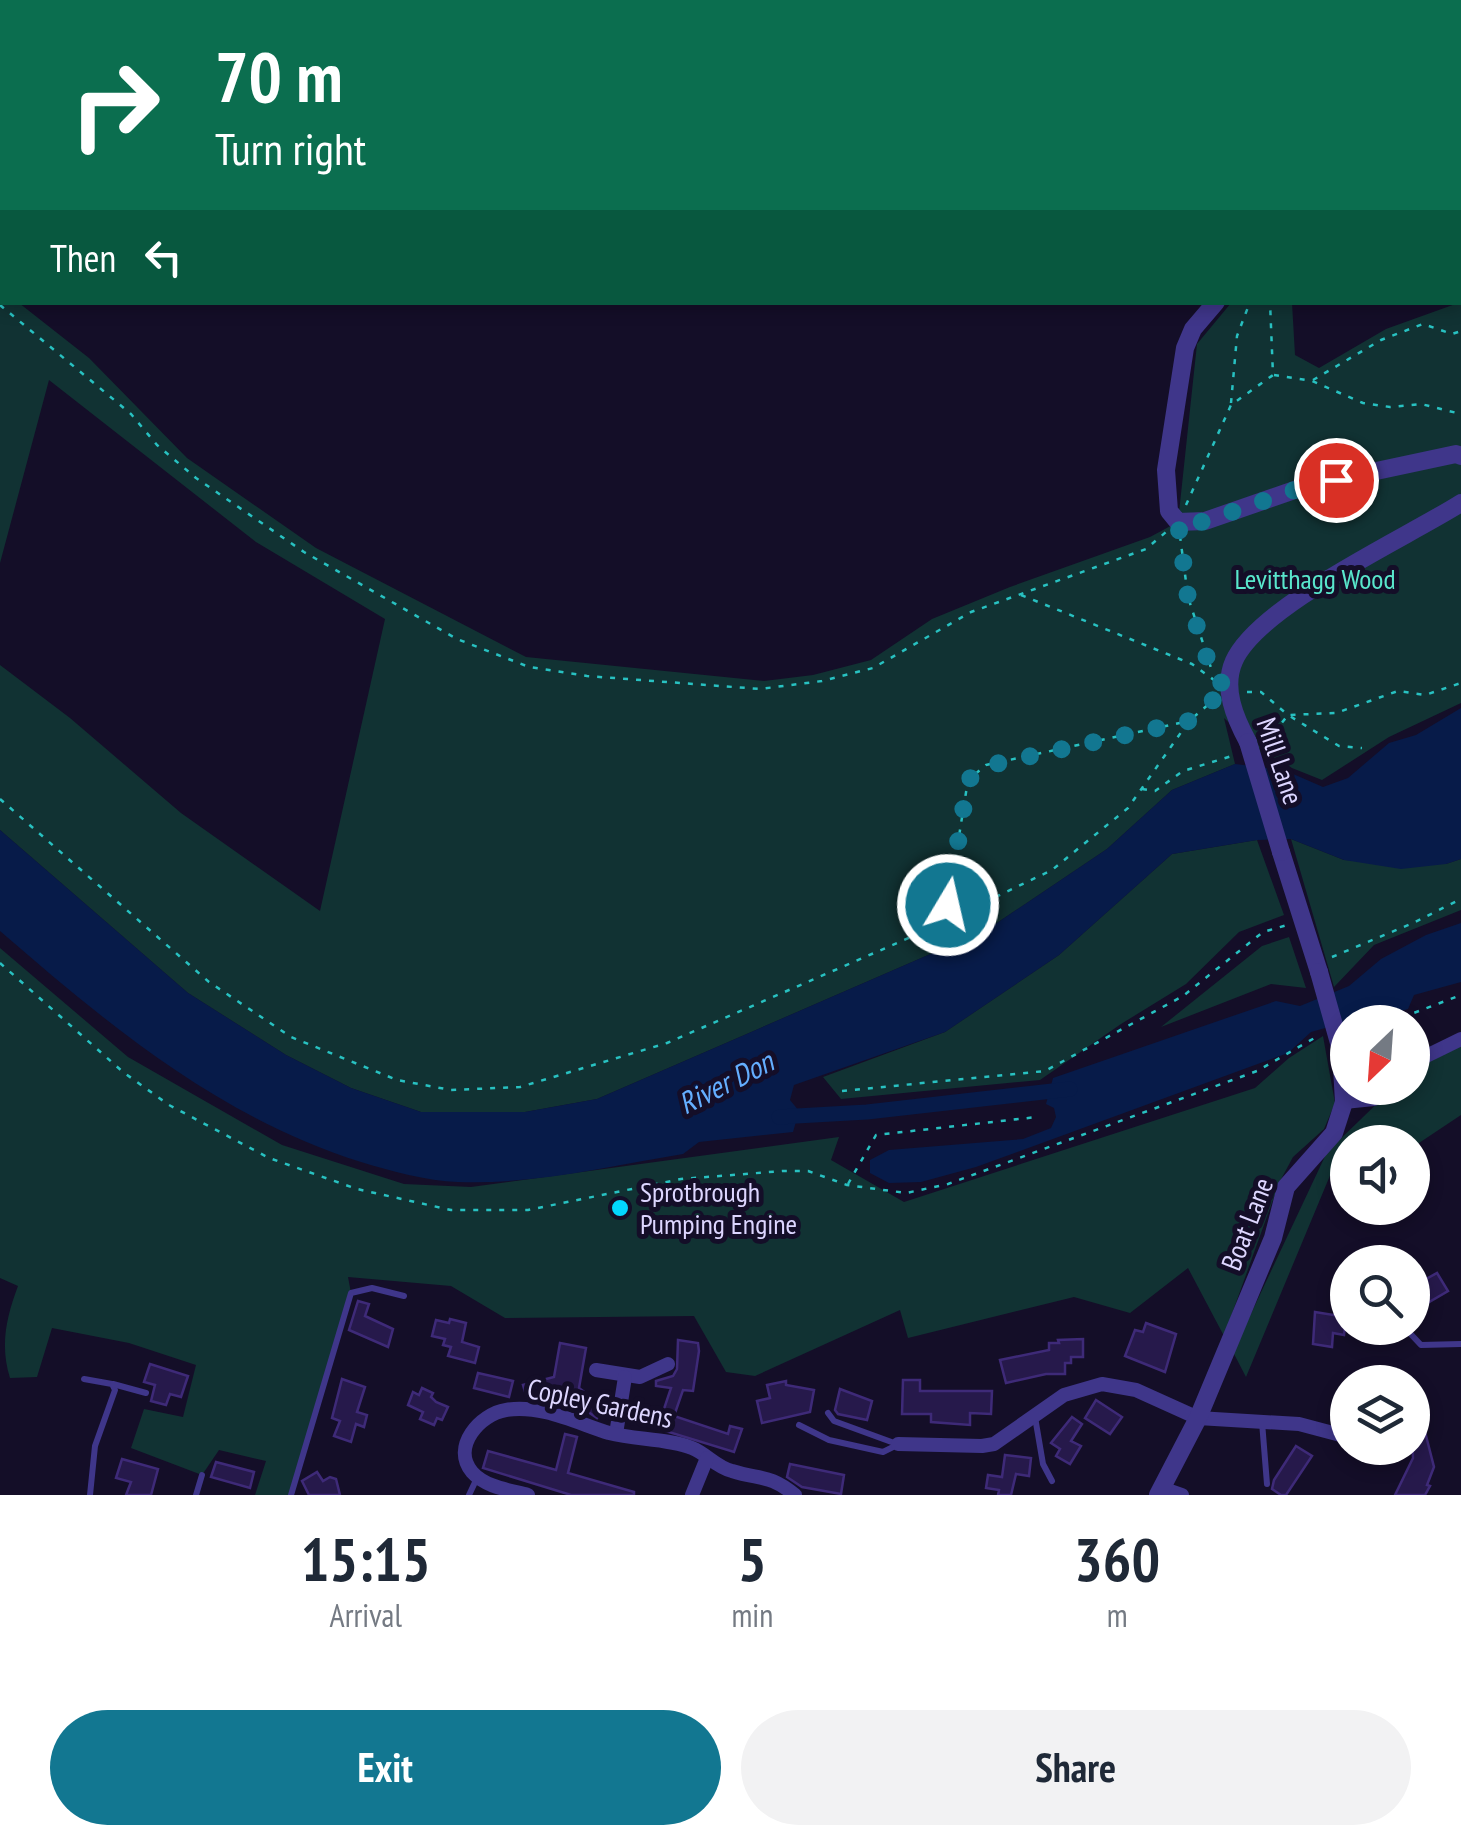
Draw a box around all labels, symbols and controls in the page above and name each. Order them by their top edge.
text: 70 m [215,31,343,121]
icon: right [50,40,180,170]
text: Turn right [215,119,366,177]
icon: left [136,230,191,285]
text: Then [50,233,116,282]
pin [1294,438,1379,523]
icon: arrive [1309,453,1364,508]
park label: Levitthagg Wood [1234,560,1396,597]
street label: Mill Lane [1248,713,1312,809]
position arrow [896,853,1000,957]
north arrow [1330,1005,1430,1105]
map controls [1330,1005,1430,1465]
water label: River Don [671,1040,781,1122]
button: sound [1330,1125,1430,1225]
street label: Boat Lane [1212,1172,1281,1275]
place label: Sprotbrough Pumping Engine [640,1173,797,1242]
marker: Sprotbrough Pumping Engine [609,1197,631,1219]
button: search [1330,1245,1430,1345]
button: layers [1330,1365,1430,1465]
street label: Copley Gardens [524,1369,676,1436]
text: 15:15 [301,1520,431,1598]
text: 5 [738,1520,767,1598]
text: 360 [1074,1520,1160,1598]
text: Arrival [330,1594,402,1636]
text: min [731,1594,773,1636]
text: m [1107,1594,1128,1636]
button: Exit [50,1710,721,1825]
button: Share [741,1710,1411,1825]

